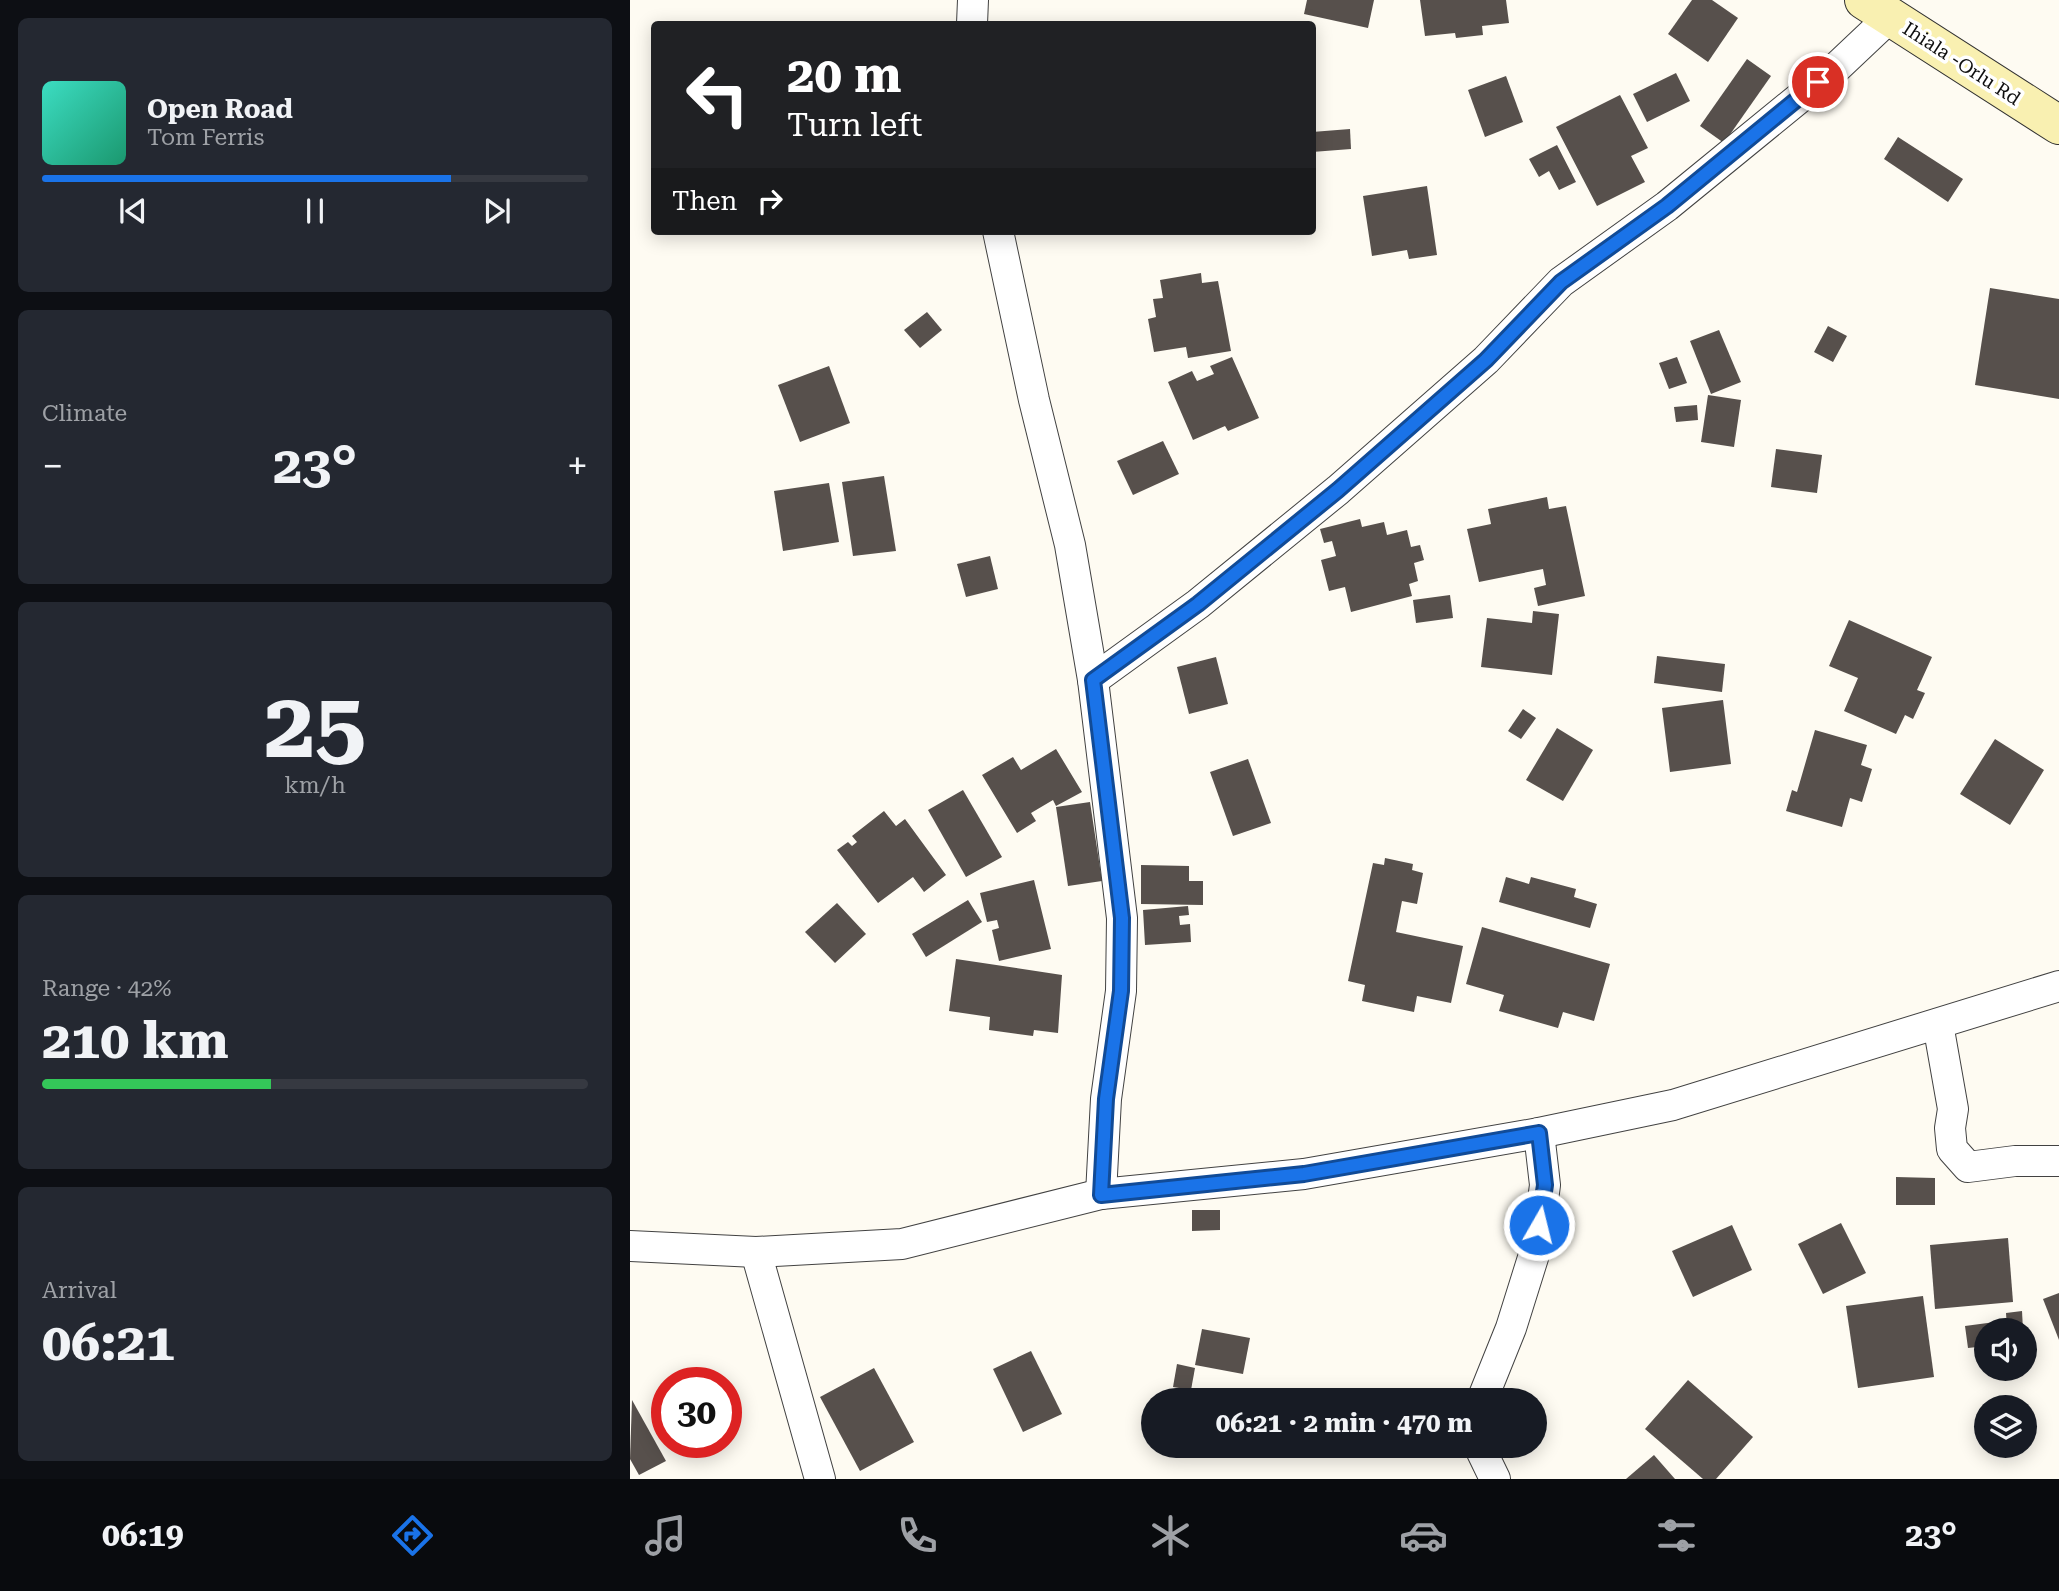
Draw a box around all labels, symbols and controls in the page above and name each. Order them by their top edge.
street label: Ihiala -Orlu Rd [1899,17,2025,110]
text: 20 m [787,47,902,104]
icon: left [672,49,763,140]
pin [1788,52,1848,112]
icon: arrive [1799,63,1837,101]
text: Open Road [147,94,293,124]
text: Turn left [787,106,922,144]
text: Tom Ferris [147,124,264,151]
icon: right [751,182,789,220]
text: Then [672,186,737,216]
icon: previous [114,192,152,230]
icon: pause [296,192,334,230]
icon: next [478,192,516,230]
text: Climate [42,400,127,427]
text: 23° [273,435,357,496]
text: − [42,444,63,488]
text: + [567,444,588,488]
text: 25 [264,673,366,779]
text: km/h [284,772,346,799]
text: Range · 42% [42,975,171,1002]
text: 210 km [42,1010,229,1071]
position arrow [1502,1188,1576,1262]
text: Arrival [42,1277,117,1304]
text: 06:21 [42,1312,175,1373]
map controls [1974,1318,2037,1458]
button: sound [1974,1318,2037,1381]
speed limit sign: 30 [651,1367,742,1458]
button: layers [1974,1395,2037,1458]
text: 06:21 · 2 min · 470 m [1216,1408,1472,1438]
icon: directions [388,1511,437,1560]
icon: music [641,1511,690,1560]
icon: phone [893,1511,942,1560]
icon: climate [1146,1511,1195,1560]
icon: car [1399,1511,1448,1560]
icon: filters [1652,1511,1701,1560]
text: 06:19 [102,1516,184,1554]
text: 23° [1905,1516,1957,1554]

